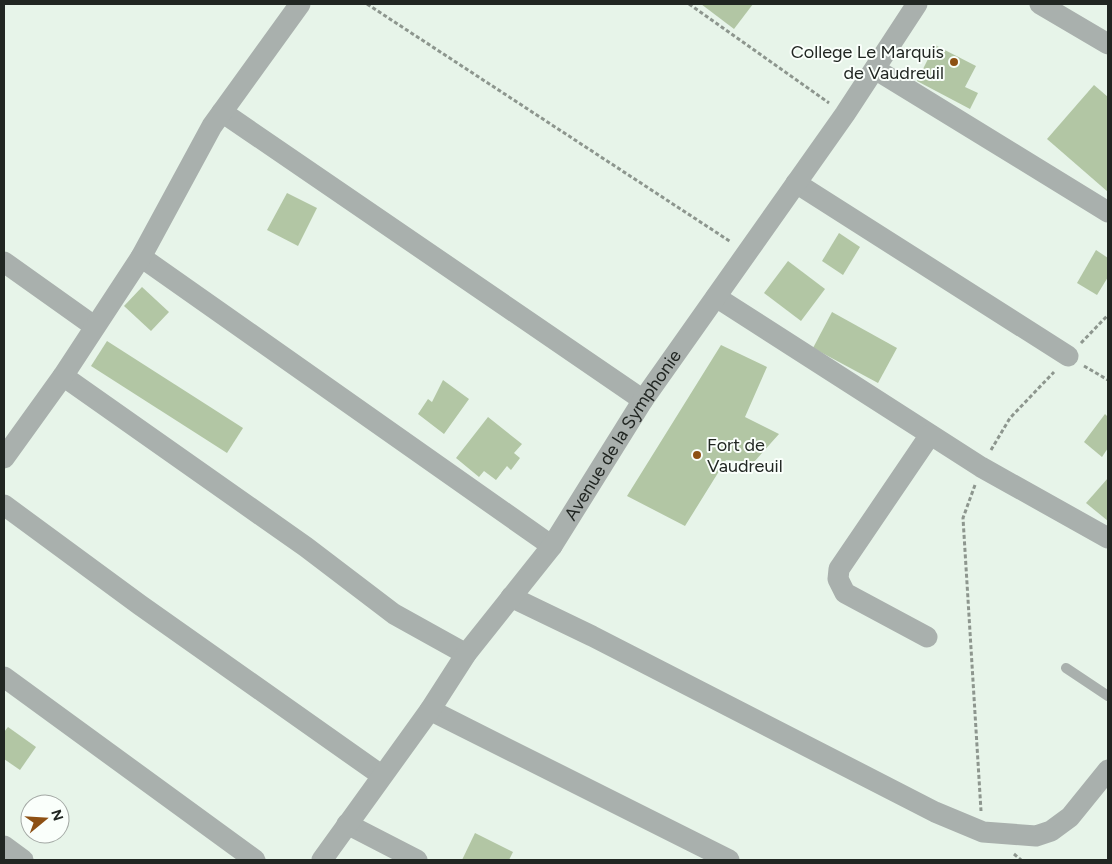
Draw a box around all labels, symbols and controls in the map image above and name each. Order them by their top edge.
place label: College Le Marquis de Vaudreuil [791,41,944,84]
marker: College Le Marquis de Vaudreuil [948,56,960,68]
street label: Avenue de la Symphonie [560,345,686,525]
place label: Fort de Vaudreuil [707,434,783,477]
marker: Fort de Vaudreuil [691,449,703,461]
north arrow [20,794,70,844]
text: N [47,807,67,823]

